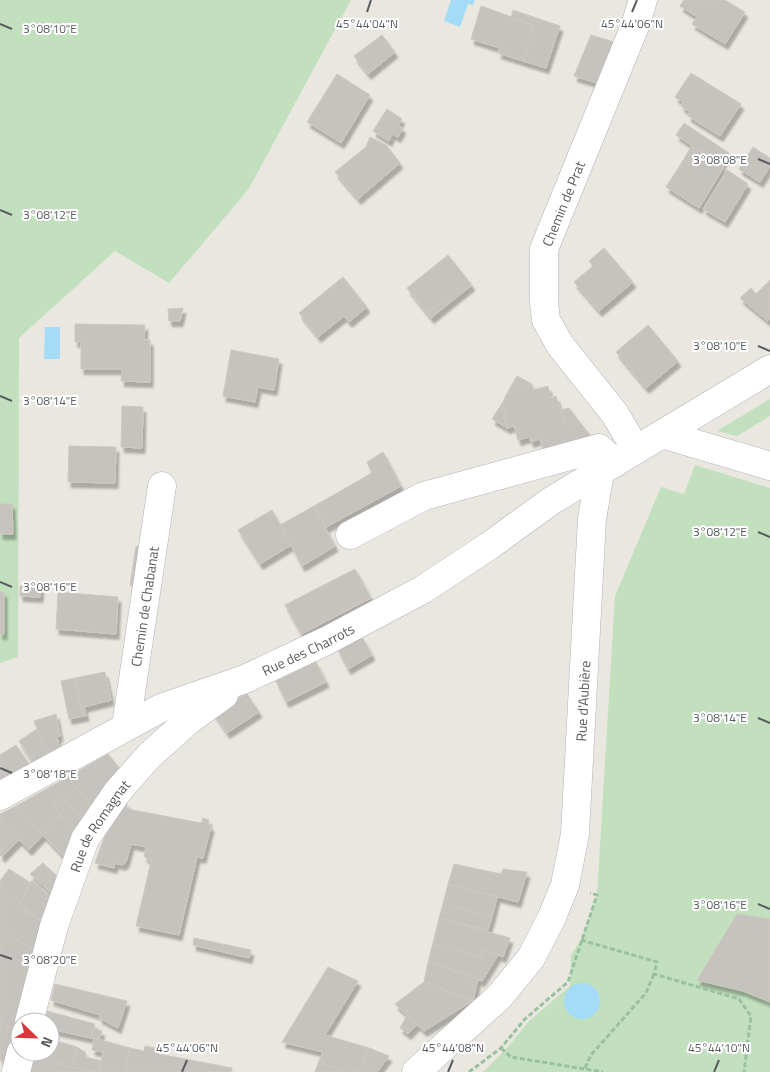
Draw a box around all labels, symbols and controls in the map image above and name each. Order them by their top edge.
text: 45°44'04"N [336,14,398,33]
text: 45°44'06"N [601,14,663,33]
text: 3°08'10"E [23,19,77,38]
text: 3°08'08"E [693,150,747,169]
street label: Chemin de Prat [536,157,589,249]
text: 3°08'12"E [23,205,77,224]
text: 3°08'10"E [693,336,747,355]
text: 3°08'14"E [23,391,77,410]
text: 3°08'12"E [693,522,747,541]
street label: Chemin de Chabanat [125,545,163,668]
text: 3°08'16"E [23,577,77,596]
street label: Rue des Charrots [258,617,358,680]
street label: Rue d'Aubière [570,660,595,742]
text: 3°08'14"E [693,708,747,727]
text: 3°08'18"E [23,764,77,783]
street label: Rue de Romagnat [64,774,134,875]
text: 3°08'16"E [693,895,747,914]
text: 3°08'20"E [23,950,77,969]
north arrow [10,1012,60,1062]
text: N [36,1034,59,1051]
text: 45°44'06"N [156,1038,218,1057]
text: 45°44'08"N [422,1038,484,1057]
text: 45°44'10"N [688,1038,750,1057]

